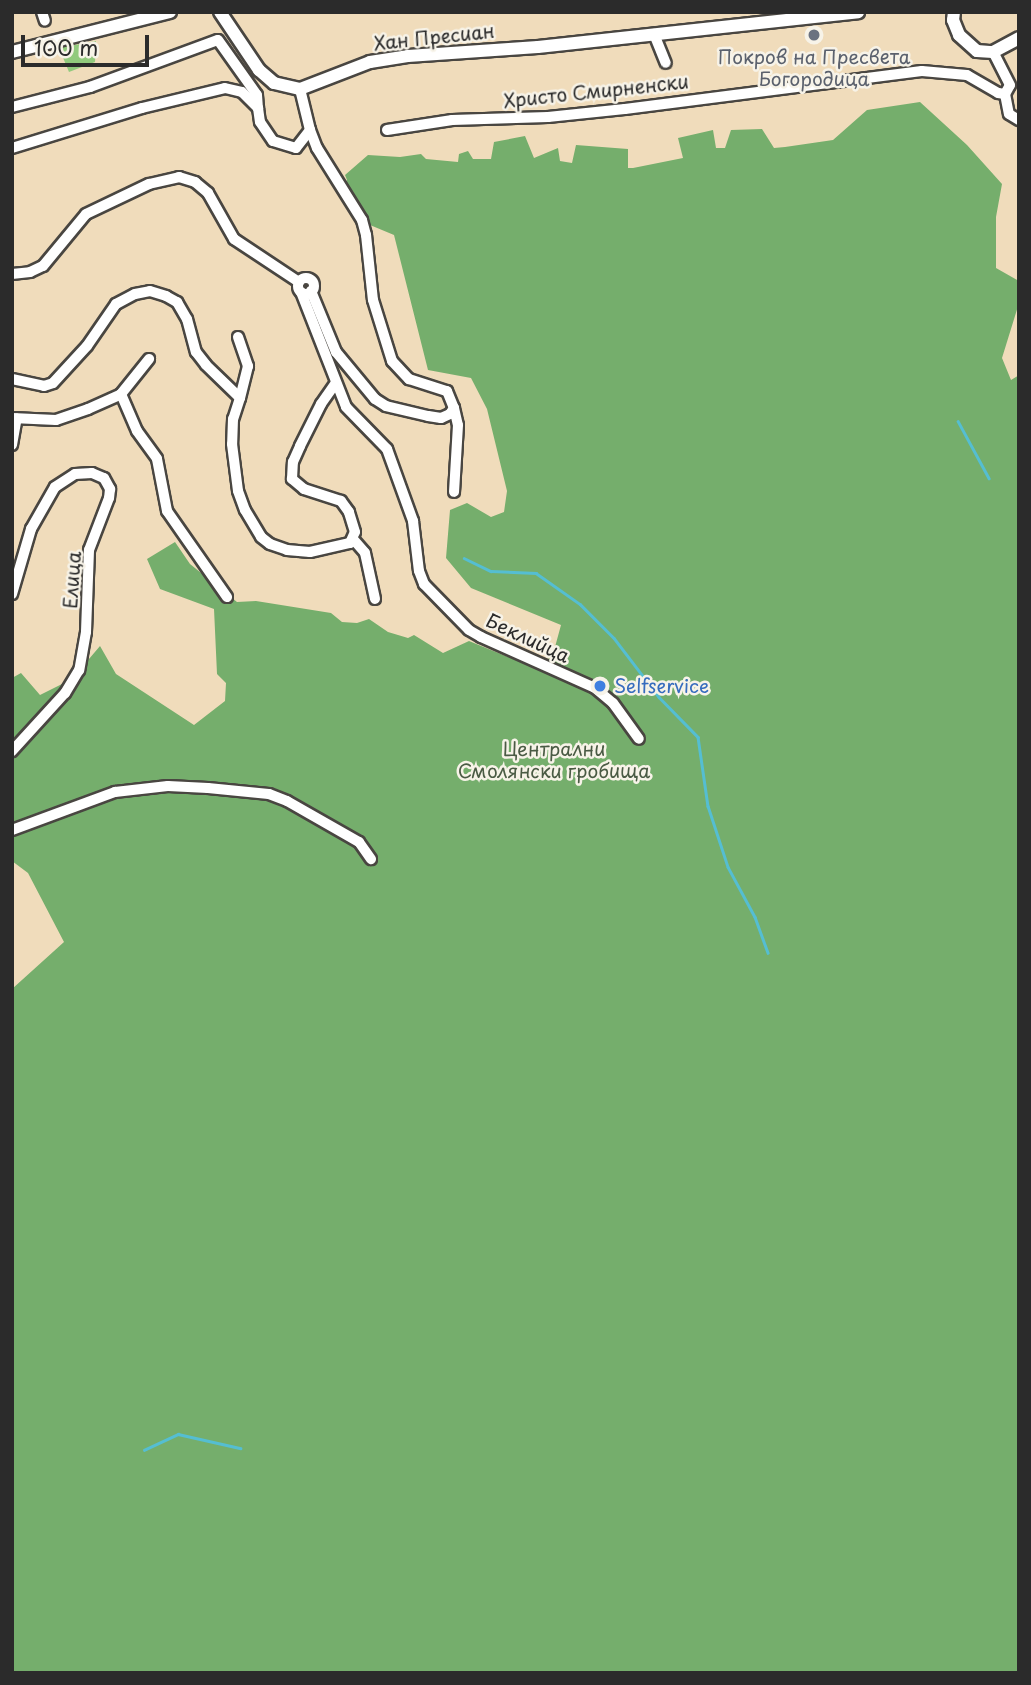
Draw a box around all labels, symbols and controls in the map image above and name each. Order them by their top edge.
street label: Хан Пресиан [372,19,496,55]
scale bar [24,21,152,65]
marker: Покров на Пресвета Богородица [806,27,822,43]
text: 100 m [34,31,98,63]
place label: Покров на Пресвета Богородица [717,46,911,90]
street label: Христо Смирненски [502,70,690,112]
street label: Елица [59,551,85,609]
street label: Беклийца [483,609,573,667]
place label: Selfservice [614,675,709,697]
marker: Selfservice [592,678,608,694]
park label: Централни Смолянски гробища [457,738,651,782]

